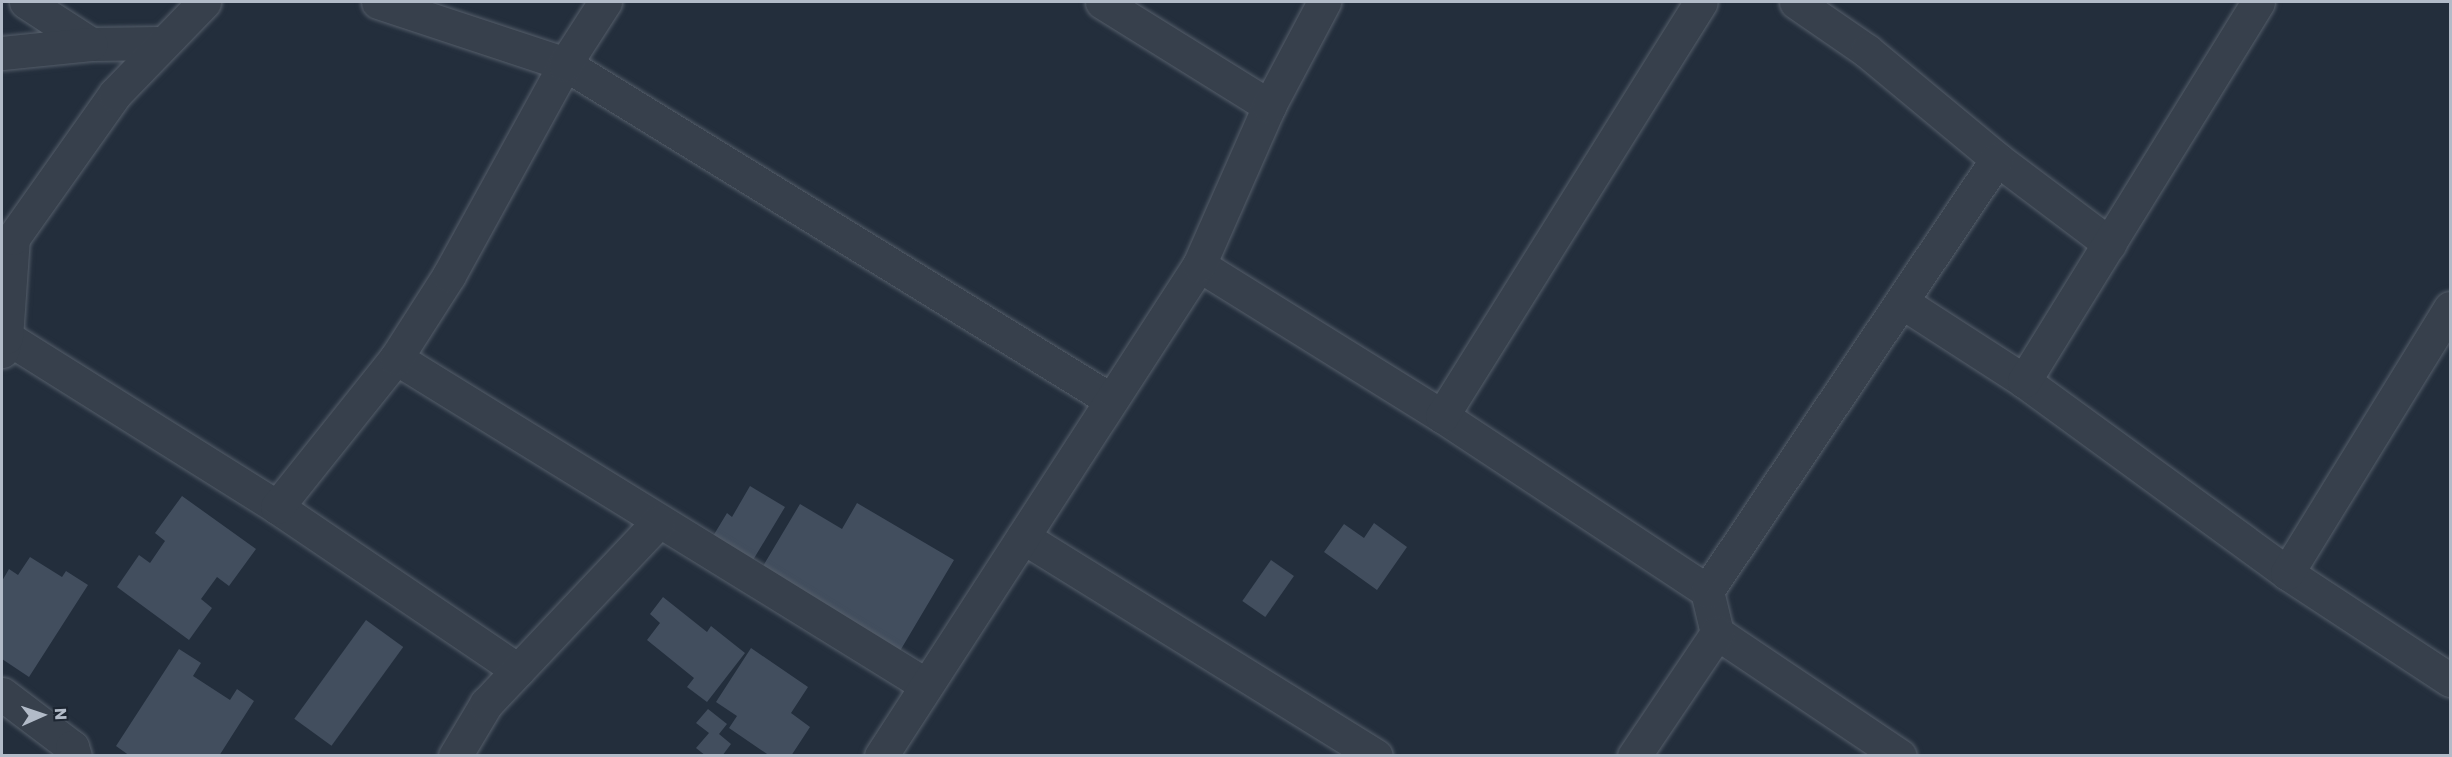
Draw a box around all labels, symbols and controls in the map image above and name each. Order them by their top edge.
north arrow [12,685,72,745]
text: N [49,707,72,721]

